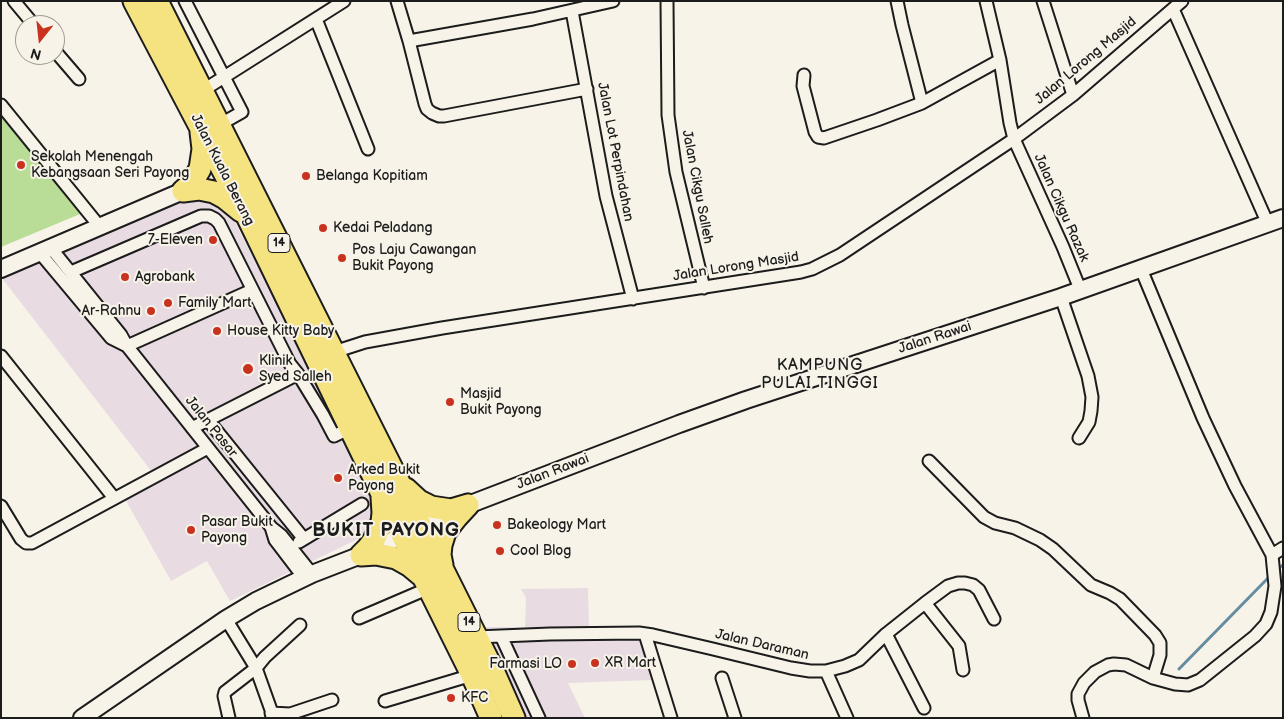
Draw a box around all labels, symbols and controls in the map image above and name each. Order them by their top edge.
street label: Jalan Lorong Masjid [1032,14,1140,108]
north arrow [15,15,65,65]
text: N [29,44,43,64]
street label: Jalan Lot Perpindahan [593,81,637,223]
street label: Jalan Kuala Berang [187,111,257,229]
street label: Jalan Cikgu Salleh [678,129,716,245]
place label: Sekolah Menengah Kebangsaan Seri Payong [31,149,189,182]
street label: Jalan Cikgu Razak [1030,151,1092,265]
marker: Sekolah Menengah Kebangsaan Seri Payong [15,159,27,171]
place label: Belanga Kopitiam [316,168,428,184]
marker: Belanga Kopitiam [300,170,312,182]
place label: Kedai Peladang [333,220,433,236]
marker: Kedai Peladang [317,222,329,234]
place label: 7-Eleven [148,232,203,248]
marker: 7-Eleven [207,234,219,246]
road number: 14 [268,234,290,252]
place label: Pos Laju Cawangan Bukit Payong [352,242,476,274]
street label: Jalan Lorong Masjid [672,249,800,285]
marker: Pos Laju Cawangan Bukit Payong [336,252,348,264]
place label: Agrobank [135,269,195,285]
marker: Agrobank [119,271,131,283]
place label: Family Mart [178,295,251,311]
marker: Family Mart [162,297,174,309]
place label: Ar-Rahnu [81,303,141,319]
marker: Ar-Rahnu [145,305,157,317]
street label: Jalan Rawai [896,318,974,358]
place label: House Kitty Baby [227,323,334,339]
marker: House Kitty Baby [211,325,223,337]
place label: Klinik Syed Salleh [259,353,332,386]
district label: KAMPUNG PULAI TINGGI [760,356,880,394]
marker: Klinik Syed Salleh [241,362,255,376]
place label: Masjid Bukit Payong [460,386,542,418]
street label: Jalan Pasar [181,393,241,461]
marker: Masjid Bukit Payong [444,396,456,408]
street label: Jalan Rawai [515,451,591,493]
place label: Arked Bukit Payong [348,462,420,494]
marker: Arked Bukit Payong [332,472,344,484]
place label: Pasar Bukit Payong [201,514,273,546]
place label: Bakeology Mart [507,517,606,533]
marker: Bakeology Mart [491,519,503,531]
district label: BUKIT PAYONG [311,520,461,542]
marker: Pasar Bukit Payong [185,524,197,536]
place label: Cool Blog [510,543,571,559]
marker: Cool Blog [494,545,506,557]
road number: 14 [458,612,480,632]
street label: Jalan Daraman [714,626,810,664]
place label: XR Mart [605,655,656,671]
place label: Farmasi LO [489,656,562,672]
marker: XR Mart [589,657,601,669]
marker: Farmasi LO [566,658,578,670]
place label: KFC [461,690,488,706]
marker: KFC [445,692,457,704]

